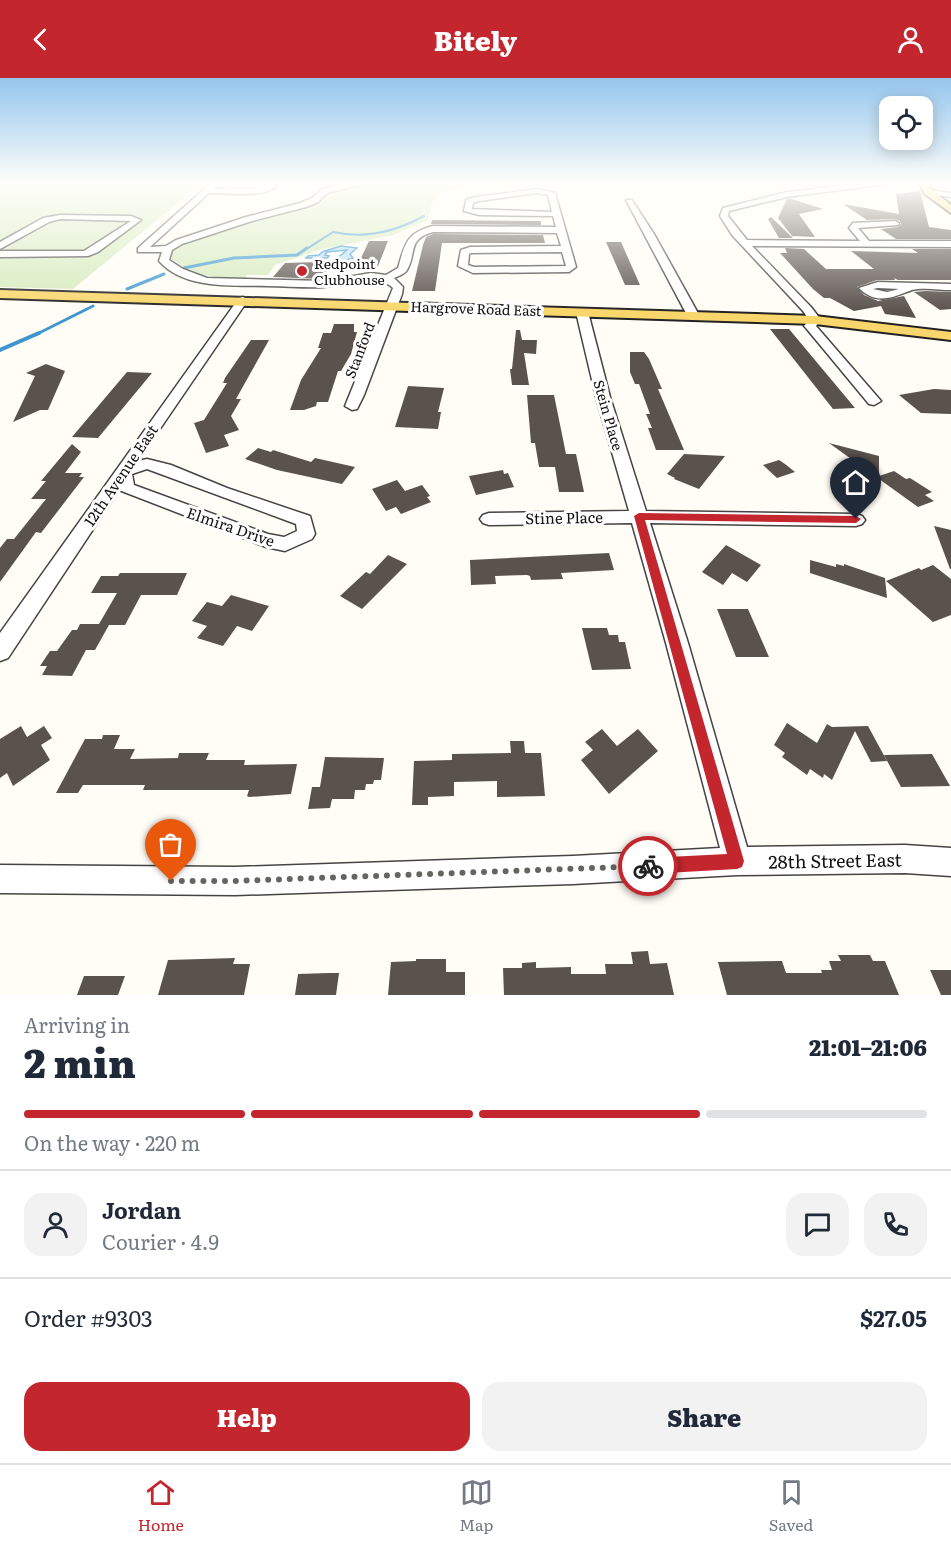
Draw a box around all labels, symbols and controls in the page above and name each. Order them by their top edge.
text: Bitely [434,19,517,59]
icon: back [24,23,57,56]
icon: person [894,23,927,56]
map controls [879,96,933,150]
button: locate [879,96,933,150]
place label: Redpoint Clubhouse [314,253,385,289]
marker: Redpoint Clubhouse [295,264,309,278]
street label: Hargrove Road East [410,296,542,320]
street label: Stanford [339,319,379,381]
street label: Stein Place [589,377,629,453]
street label: 12th Avenue East [77,419,163,531]
pin [830,457,881,519]
icon: home [839,466,872,499]
street label: Elmira Drive [184,500,278,552]
street label: Stine Place [525,505,603,529]
pin [145,819,196,881]
icon: bag [154,828,187,861]
courier [618,836,678,896]
street label: 28th Street East [768,845,903,875]
icon: bike [632,850,665,883]
text: Arriving in [24,1009,130,1039]
text: 21:01–21:06 [809,1030,927,1063]
text: 2 min [24,1032,136,1090]
text: On the way · 220 m [24,1127,200,1157]
button: person [24,1193,87,1256]
text: Jordan [102,1193,181,1226]
button: chat [786,1193,849,1256]
button: phone [864,1193,927,1256]
text: Courier · 4.9 [102,1226,219,1256]
text: Order #9303 [24,1301,153,1334]
text: $27.05 [860,1301,927,1334]
button: Help [24,1382,470,1451]
button: Share [482,1382,927,1451]
tab: Home [138,1476,184,1536]
tab: Map [459,1476,493,1536]
tab: Saved [769,1476,813,1536]

